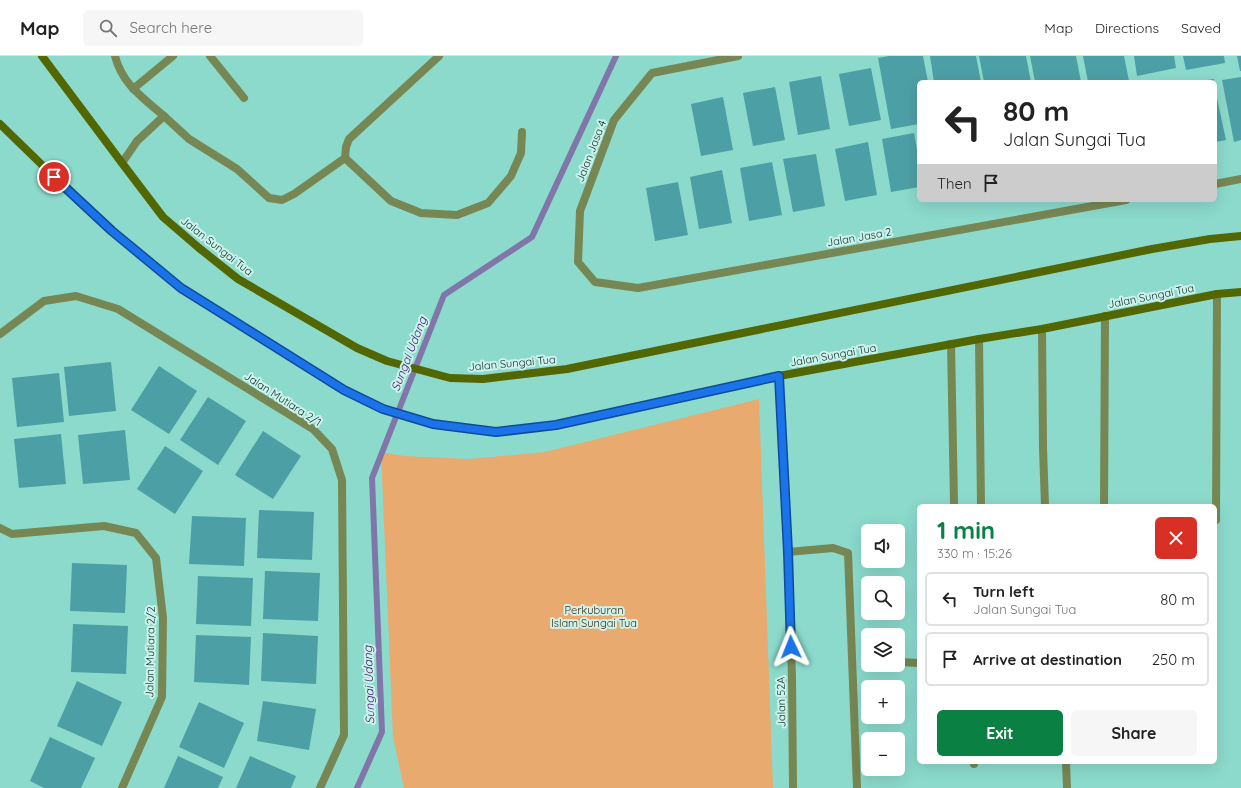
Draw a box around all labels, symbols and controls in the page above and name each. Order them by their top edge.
search box [83,10,363,46]
text: Map [20,16,59,40]
icon: search [97,17,119,39]
text: Search here [129,18,212,37]
text: Map [1044,19,1073,37]
text: Directions [1095,19,1159,37]
text: Saved [1181,19,1221,37]
text: 80 m [1003,93,1069,128]
icon: left [937,96,989,148]
street label: Jalan Jasa 4 [573,118,609,184]
text: Jalan Sungai Tua [1003,128,1146,151]
pin [37,160,71,194]
icon: arrive [43,166,65,188]
icon: arrive [980,172,1002,194]
text: Then [937,174,972,193]
street label: Jalan Sungai Tua [178,214,256,278]
street label: Jalan Jasa 2 [826,224,892,250]
street label: Jalan Sungai Tua [1107,281,1195,311]
water label: Sungai Udang [387,313,430,393]
street label: Jalan Sungai Tua [789,341,877,369]
street label: Jalan Sungai Tua [468,352,556,374]
street label: Jalan Mutiara 2/1 [242,369,324,429]
text: 1 min [937,515,995,545]
button: close [1155,517,1197,559]
map controls [861,524,905,776]
button: sound [861,524,905,568]
text: 330 m · 15:26 [937,545,1012,561]
button: search [861,576,905,620]
text: Turn left [973,582,1035,601]
icon: left [939,588,961,610]
text: 80 m [1160,590,1195,609]
text: Jalan Sungai Tua [973,601,1076,617]
park label: Perkuburan Islam Sungai Tua [551,603,637,630]
street label: Jalan Mutiara 2/2 [142,606,158,698]
position arrow [770,626,812,668]
button: layers [861,628,905,672]
water label: Sungai Udang [360,644,377,725]
icon: arrive [939,648,961,670]
text: Arrive at destination [973,650,1122,669]
text: 250 m [1152,650,1195,669]
street label: Jalan 52A [774,677,788,727]
button: + [861,680,905,724]
button: Exit [937,710,1063,756]
button: Share [1071,710,1197,756]
button: − [861,732,905,776]

